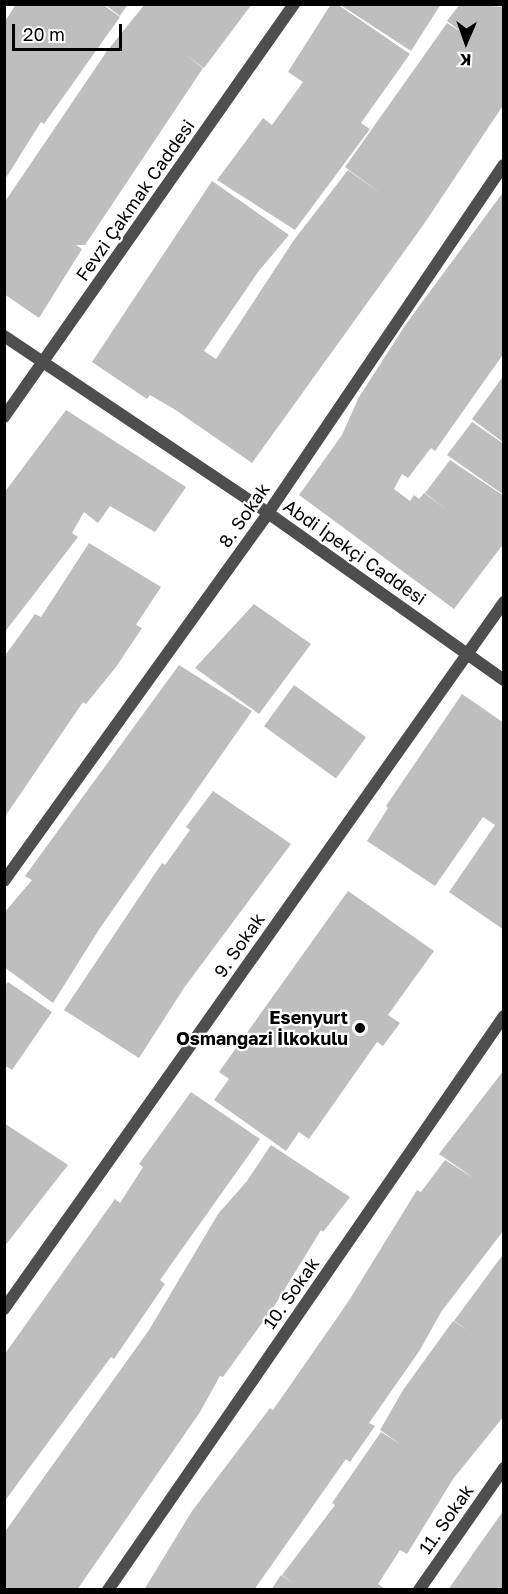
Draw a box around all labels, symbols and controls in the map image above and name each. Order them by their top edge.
scale bar [15,12,124,50]
north arrow [436,12,496,72]
text: 20 m [23,23,65,45]
text: K [459,50,472,70]
street label: Fevzi Çakmak Caddesi [71,115,199,285]
street label: 8. Sokak [214,479,274,551]
street label: Abdi İpekçi Caddesi [280,495,430,609]
street label: 9. Sokak [209,909,269,981]
place label: Esenyurt Osmangazi İlkokulu [176,1007,348,1050]
marker: Esenyurt Osmangazi İlkokulu [353,1021,367,1035]
street label: 10. Sokak [259,1253,323,1333]
street label: 11. Sokak [414,1480,478,1558]

